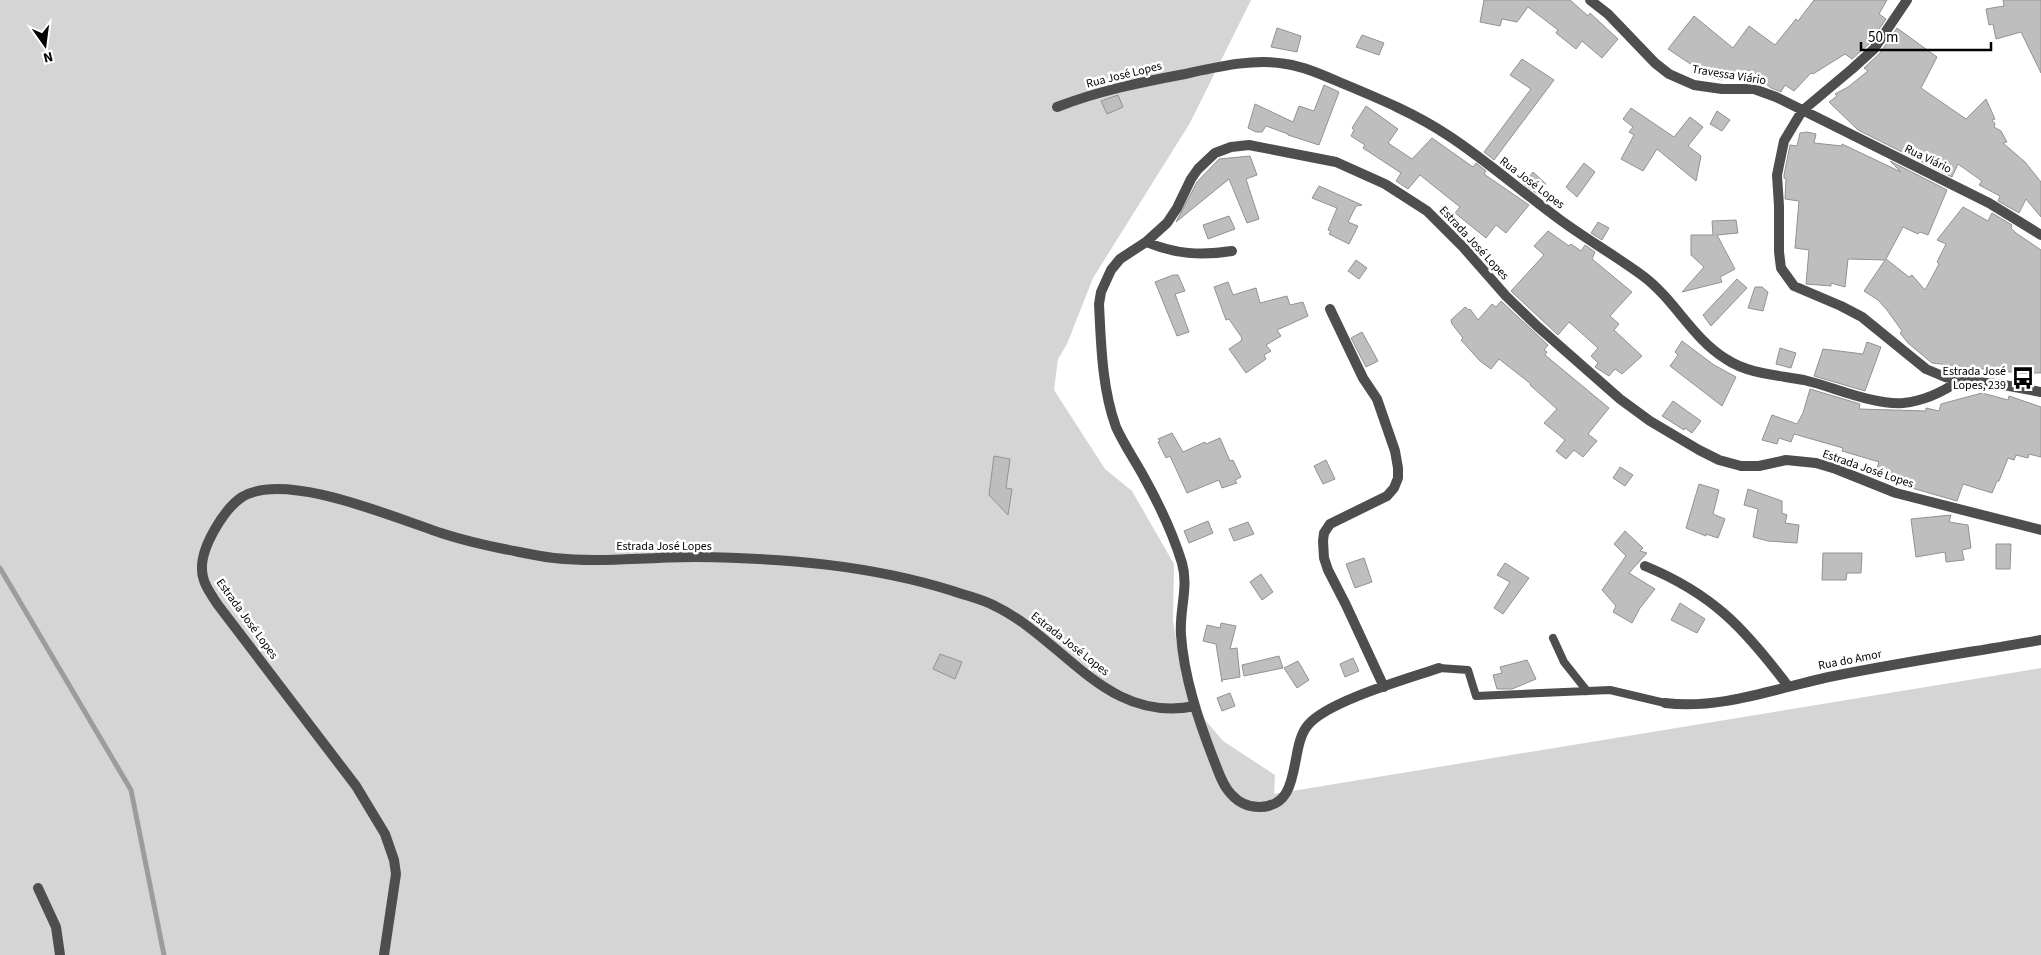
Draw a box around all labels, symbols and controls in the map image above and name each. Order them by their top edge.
north arrow [20,20,70,70]
scale bar [1861,20,1991,52]
text: 50 m [1868,27,1898,48]
text: N [41,46,55,67]
street label: Rua José Lopes [1084,57,1164,93]
street label: Travessa Viário [1691,61,1767,89]
street label: Rua Viário [1902,140,1954,178]
street label: Rua José Lopes [1496,153,1568,213]
street label: Estrada José Lopes [1435,202,1513,284]
place label: Estrada José Lopes, 239 [1943,363,2006,394]
bus stop icon: Estrada José Lopes, 239 [2010,365,2036,391]
street label: Estrada José Lopes [1820,445,1916,493]
street label: Estrada José Lopes [616,538,712,555]
street label: Estrada José Lopes [212,575,282,663]
street label: Estrada José Lopes [1027,608,1113,680]
street label: Rua do Amor [1817,645,1884,674]

